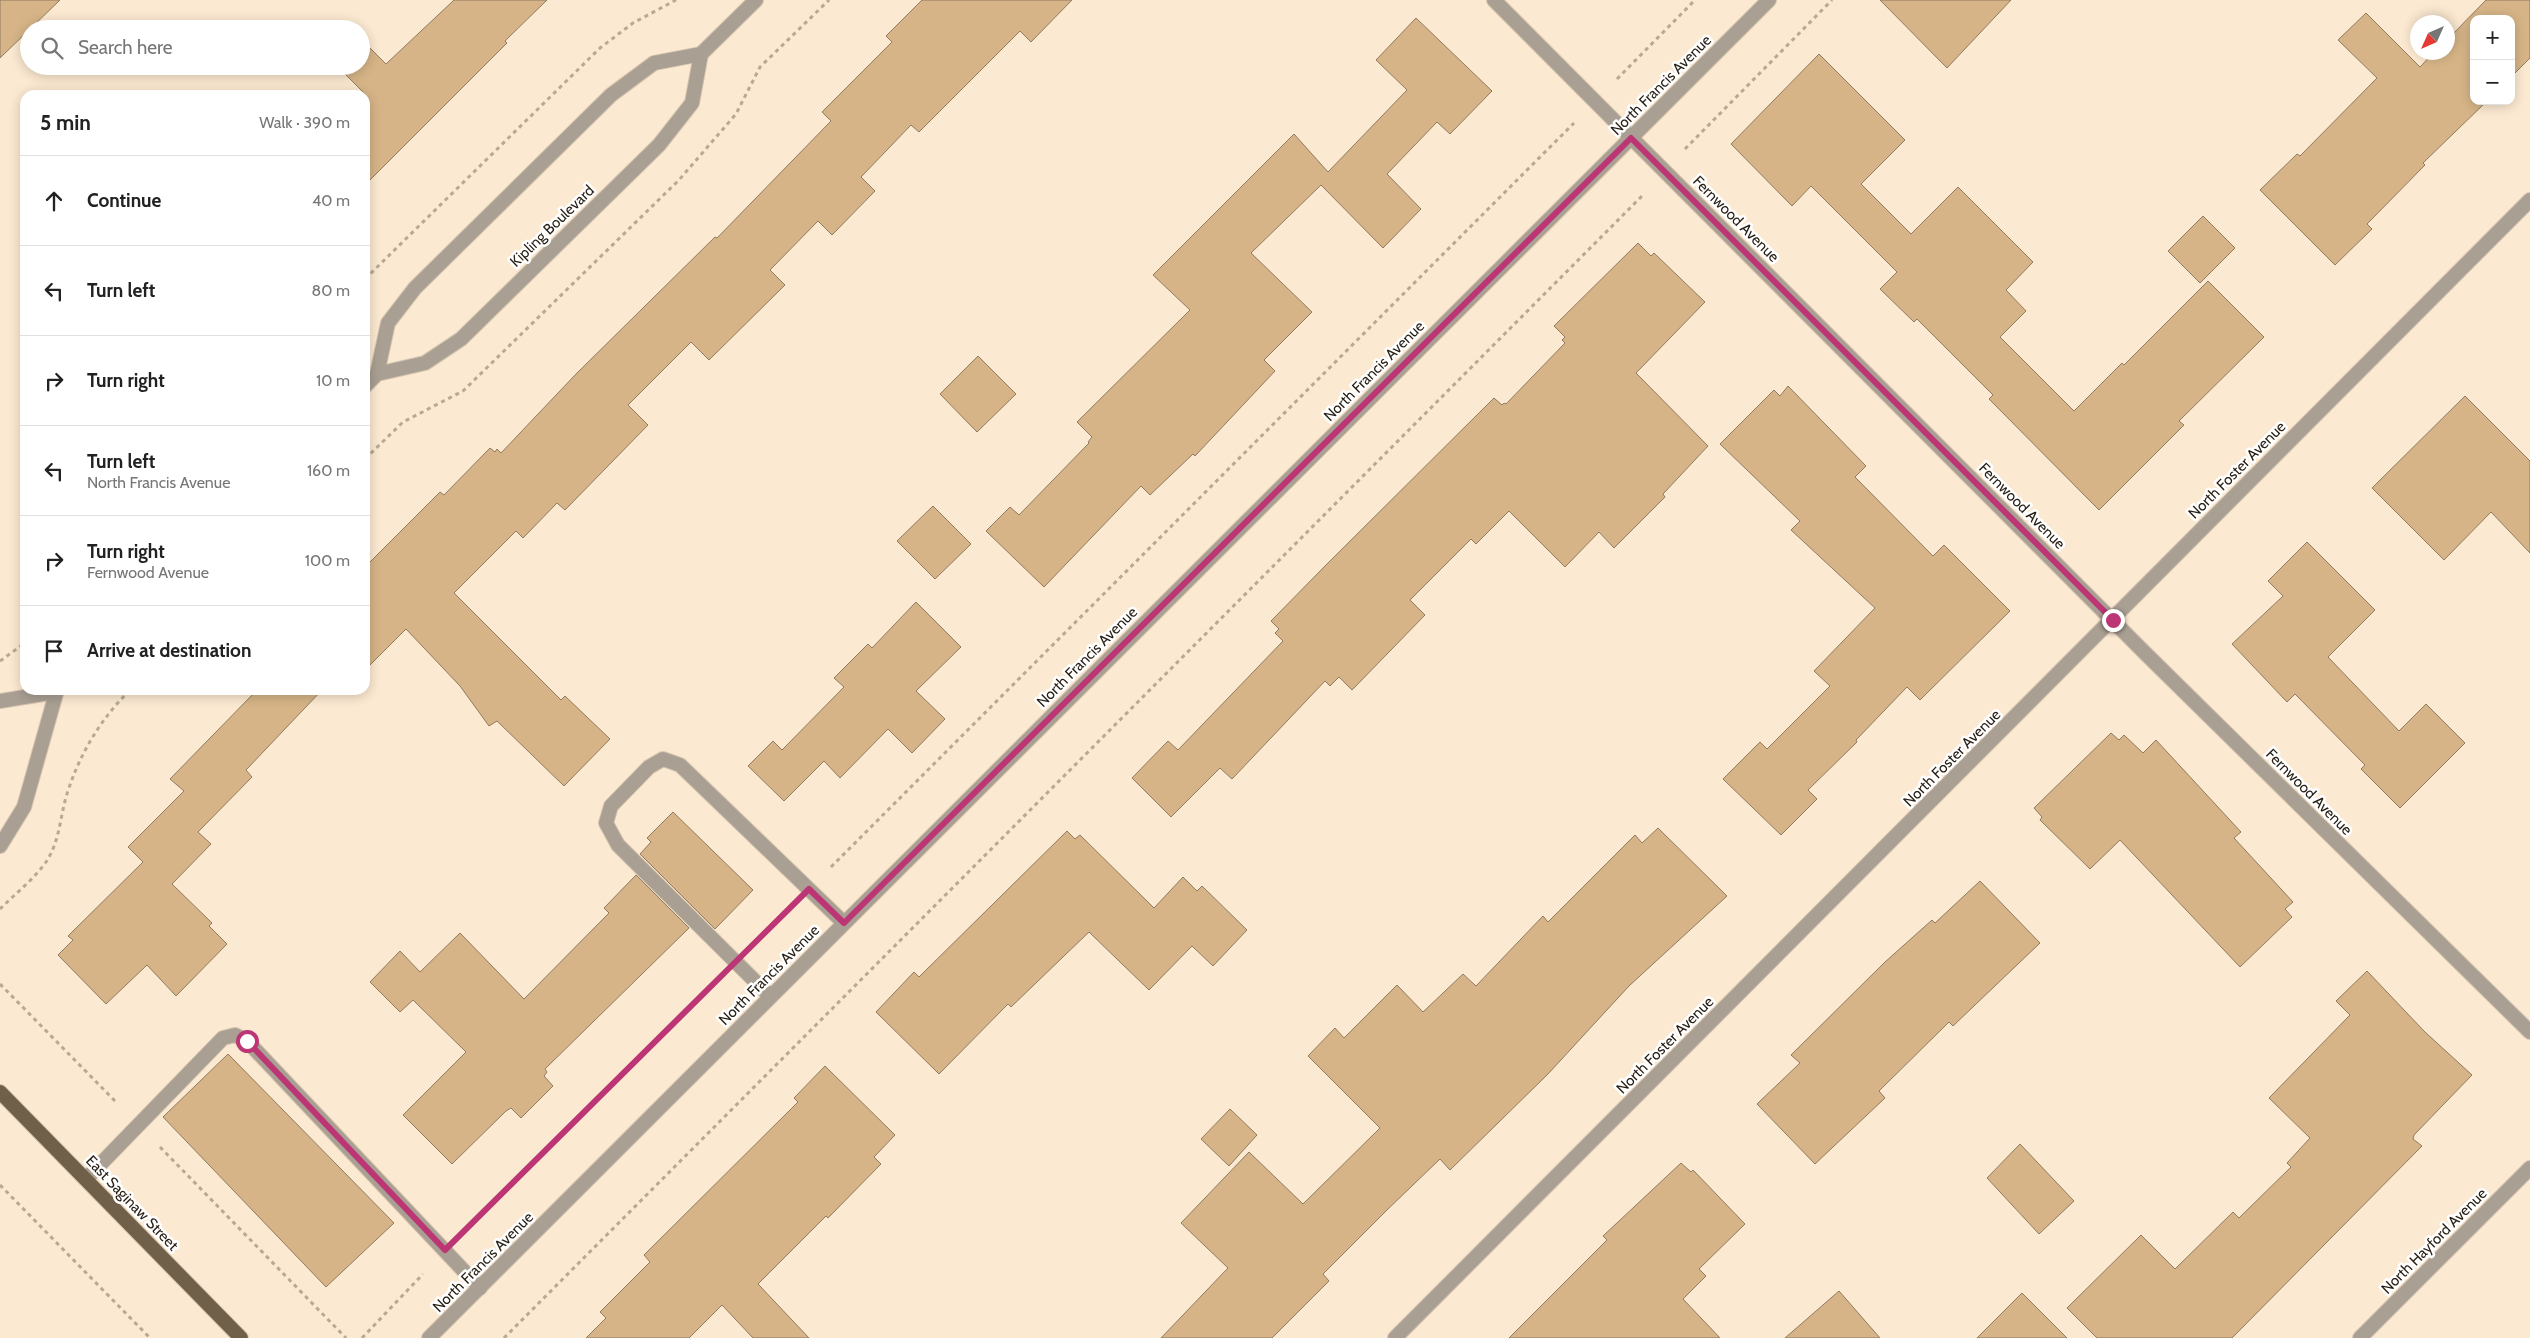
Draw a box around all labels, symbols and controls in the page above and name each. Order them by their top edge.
north arrow [2410,15,2455,60]
map controls [2470,15,2515,105]
button: + [2470,15,2515,60]
search box [20,20,370,75]
street label: North Francis Avenue [1607,31,1715,139]
icon: search [38,34,66,62]
text: Search here [78,36,172,59]
button: − [2470,60,2515,105]
text: 5 min [40,110,91,135]
text: Walk · 390 m [259,113,350,132]
street label: Fernwood Avenue [1689,172,1783,266]
street label: Kipling Boulevard [506,181,598,271]
icon: ahead [40,187,68,215]
text: Continue [87,189,161,212]
text: 40 m [312,191,350,210]
icon: left [40,277,68,305]
text: Turn left [87,279,155,302]
text: 80 m [312,281,350,300]
street label: North Francis Avenue [1320,317,1428,425]
icon: right [40,367,68,395]
text: Turn right [87,369,165,392]
text: 10 m [316,371,350,390]
street label: North Foster Avenue [2185,417,2290,522]
text: Turn left [87,450,155,473]
icon: left [40,457,68,485]
street label: Fernwood Avenue [1975,459,2069,553]
text: 160 m [307,461,350,480]
text: North Francis Avenue [87,473,230,492]
text: Turn right [87,540,165,563]
icon: right [40,547,68,575]
text: 100 m [305,551,350,570]
text: Fernwood Avenue [87,563,209,582]
street label: North Francis Avenue [1033,603,1141,711]
route end [2102,609,2125,632]
icon: arrive [40,637,68,665]
text: Arrive at destination [87,639,251,662]
street label: North Foster Avenue [1900,705,2005,810]
street label: Fernwood Avenue [2262,745,2356,839]
street label: North Francis Avenue [715,921,823,1029]
street label: North Foster Avenue [1613,992,1718,1097]
route start [236,1030,259,1053]
street label: East Saginaw Street [82,1152,182,1254]
street label: North Hayford Avenue [2378,1184,2491,1297]
street label: North Francis Avenue [429,1208,537,1316]

